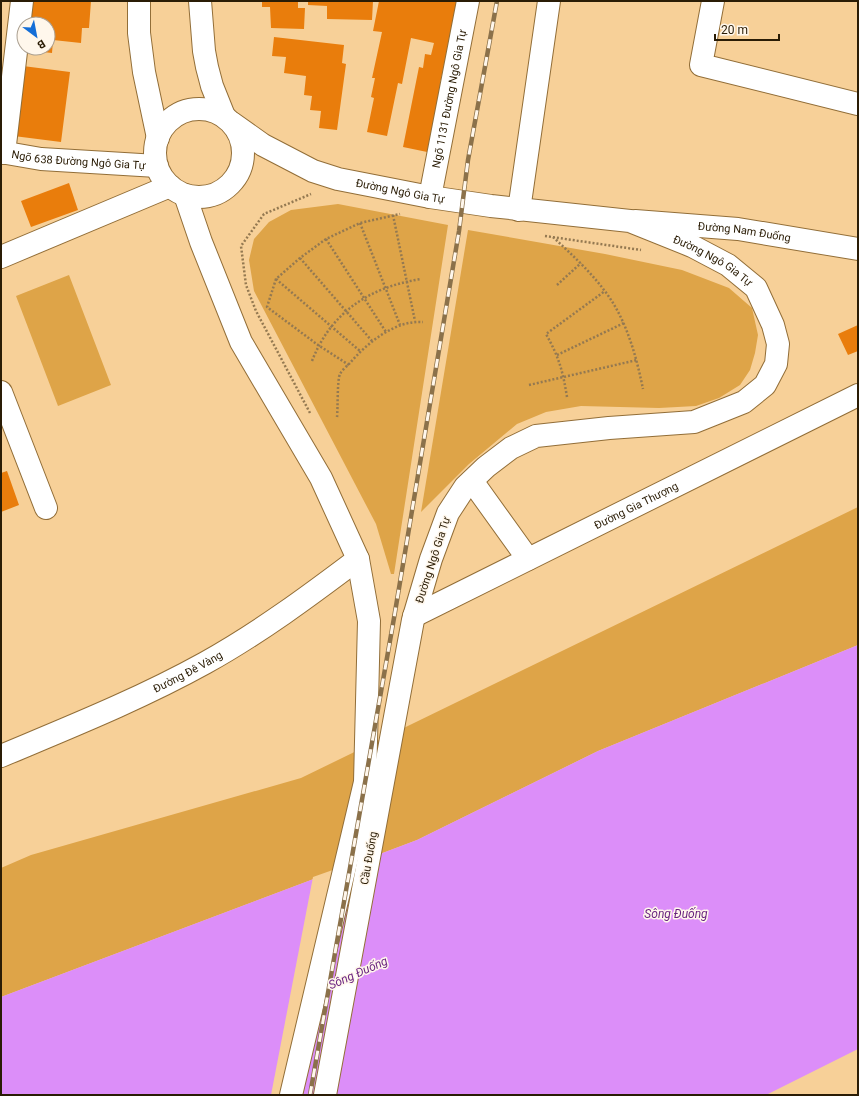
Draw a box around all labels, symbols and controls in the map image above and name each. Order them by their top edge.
north arrow [16,16,56,56]
scale bar [715,16,779,42]
text: 20 m [721,23,748,37]
street label: Ngõ 1131 Đường Ngô Gia Tự [429,28,469,169]
text: B [35,37,47,51]
street label: Ngõ 638 Đường Ngô Gia Tự [10,147,146,172]
street label: Đường Ngô Gia Tự [355,176,446,206]
street label: Đường Nam Đuống [697,219,792,244]
street label: Đường Ngô Gia Tự [671,233,755,289]
street label: Đường Gia Thượng [592,479,680,532]
street label: Đường Ngô Gia Tự [413,515,453,605]
street label: Đường Đê Vàng [151,648,225,695]
street label: Cầu Đuống [358,830,380,886]
water label: Sông Đuống [644,907,708,921]
water label: Sông Đuống [326,954,390,992]

